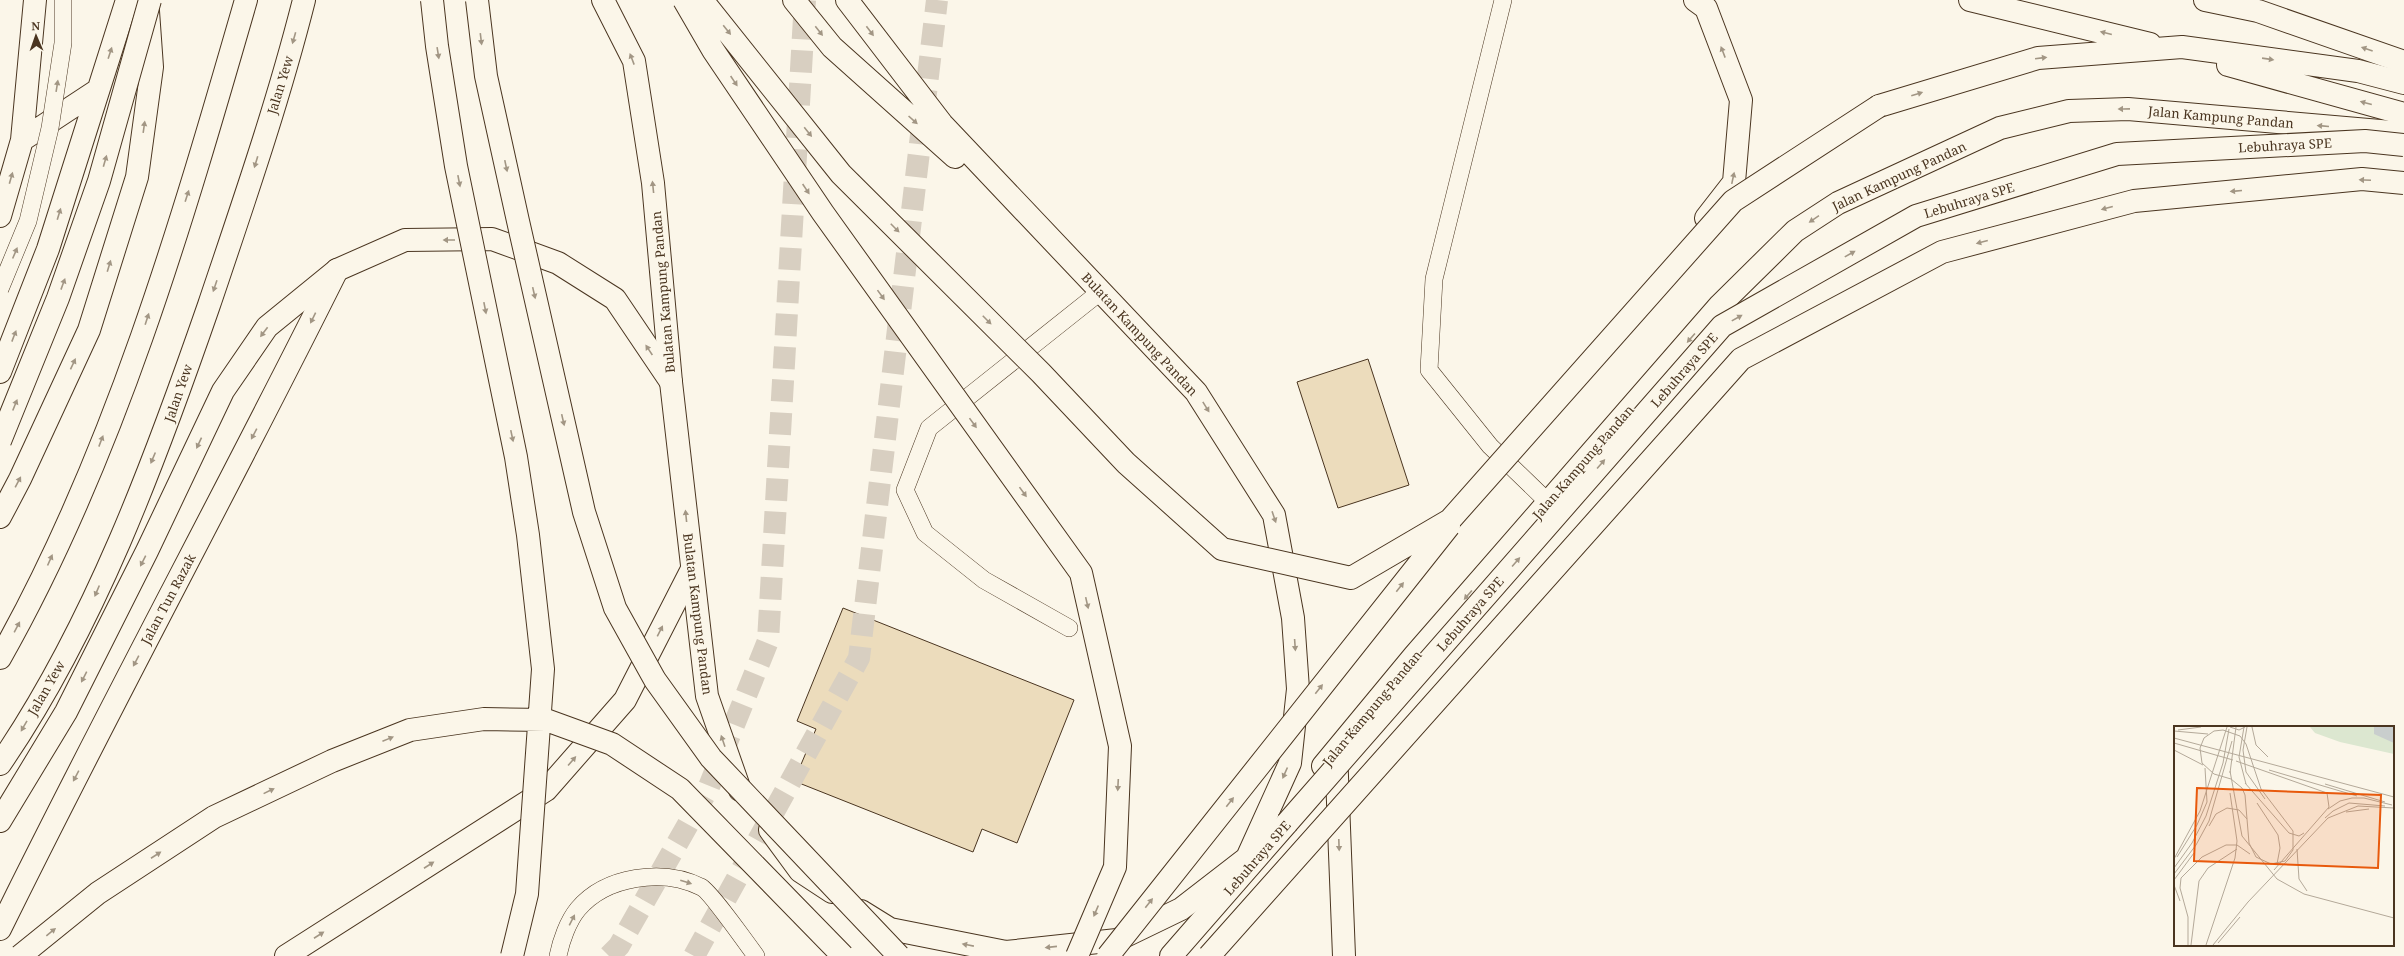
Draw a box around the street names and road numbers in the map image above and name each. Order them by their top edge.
street label: Jalan Yew [262,53,298,117]
street label: Jalan Kampung Pandan [2146,102,2295,132]
street label: Lebuhraya SPE [2238,134,2332,156]
street label: Jalan Kampung Pandan [1828,137,1970,215]
street label: Lebuhraya SPE [1922,178,2016,222]
street label: Bulatan Kampung Pandan [647,210,679,374]
street label: Bulatan Kampung Pandan [1078,268,1202,400]
street label: Lebuhraya SPE [1647,329,1721,411]
street label: Jalan Yew [159,361,197,425]
street label: Jalan Kampung Pandan [1528,401,1638,524]
street label: Bulatan Kampung Pandan [679,532,717,696]
street label: Jalan Tun Razak [136,550,200,648]
street label: Lebuhraya SPE [1433,573,1507,655]
street label: Jalan Kampung Pandan [1318,646,1426,770]
street label: Jalan Yew [23,657,69,720]
street label: Lebuhraya SPE [1220,817,1294,899]

